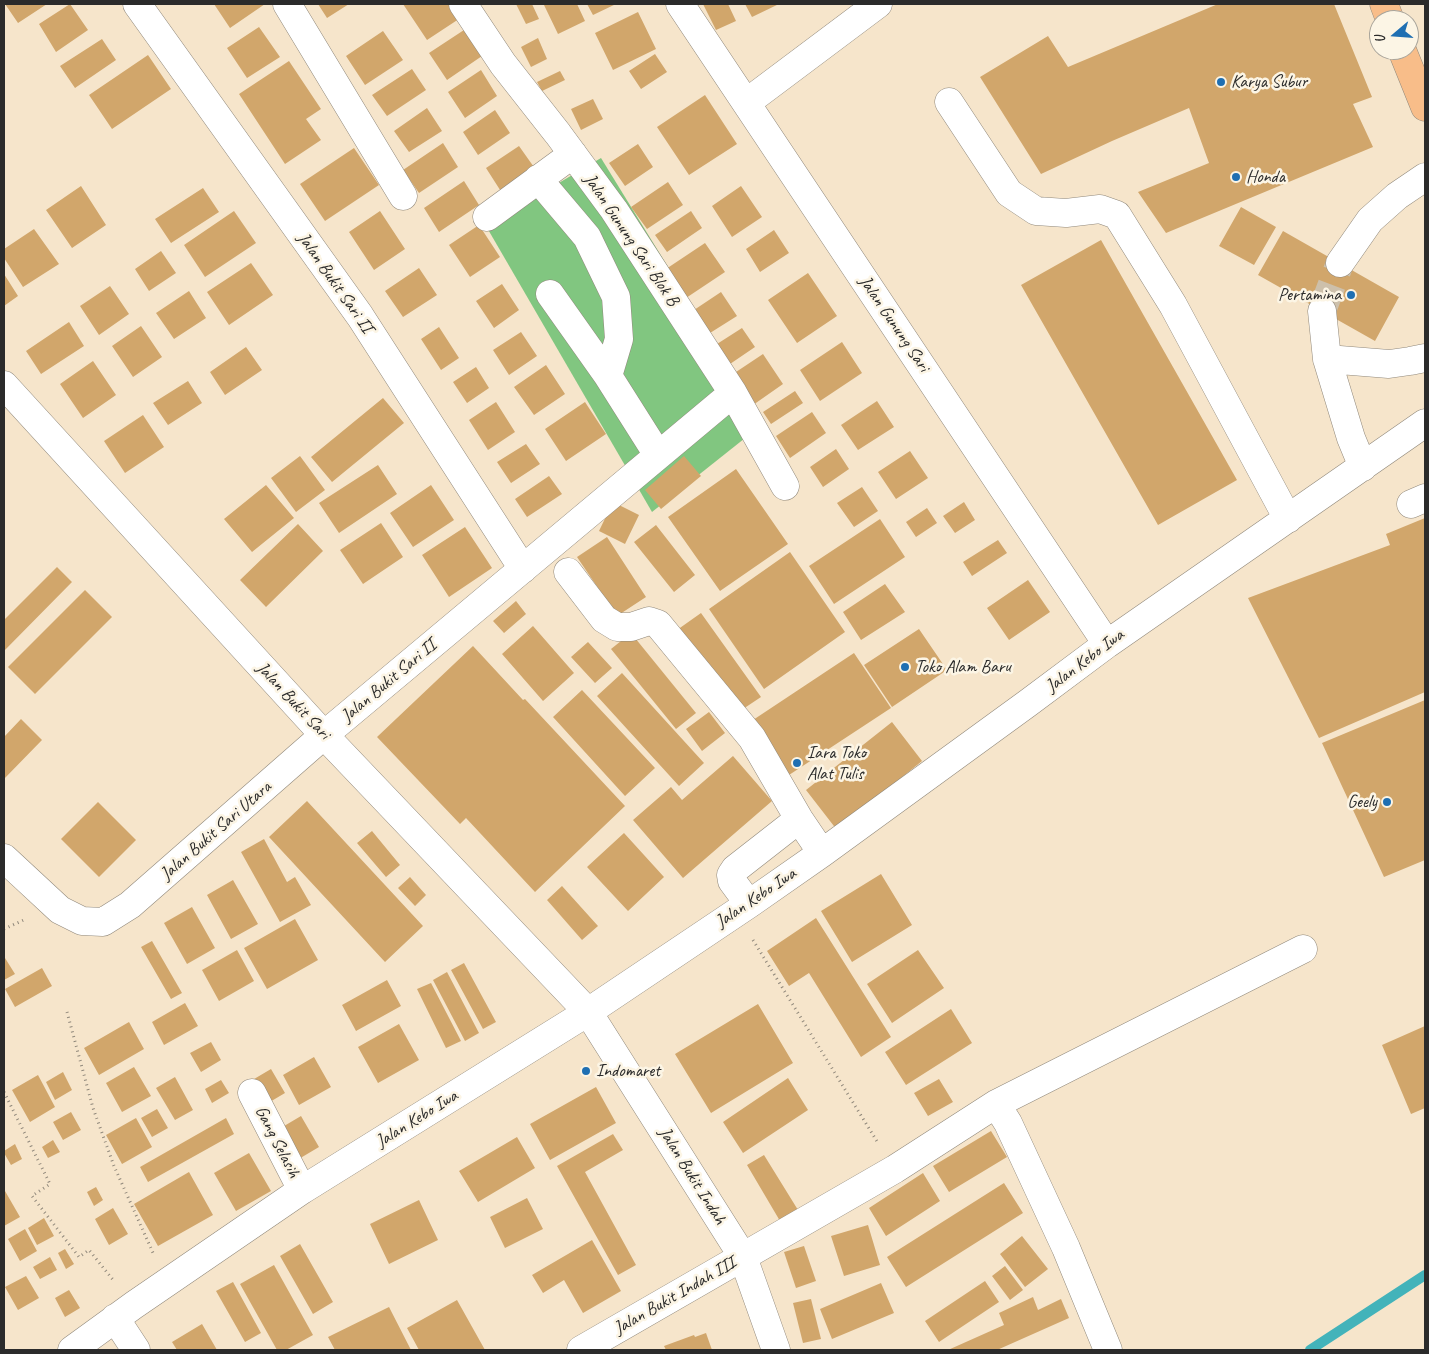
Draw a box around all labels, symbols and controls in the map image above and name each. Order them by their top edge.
north arrow [1369,10,1419,60]
text: U [1371,34,1389,45]
place label: Karya Subur [1231,71,1307,93]
marker: Karya Subur [1215,76,1227,88]
place label: Honda [1246,166,1285,188]
street label: Jalan Gunung Sari Blok B [579,170,683,310]
marker: Honda [1230,171,1242,183]
street label: Jalan Bukit Sari II [292,229,378,337]
street label: Jalan Gunung Sari [854,272,934,376]
place label: Pertamina [1278,284,1341,306]
marker: Pertamina [1345,289,1357,301]
street label: Jalan Kebo Iwa [1042,625,1128,697]
street label: Jalan Bukit Sari II [337,635,441,727]
place label: Toko Alam Baru [915,656,1011,678]
street label: Jalan Bukit Sari [251,658,335,744]
marker: Toko Alam Baru [899,661,911,673]
place label: Iara Toko Alat Tulis [807,742,866,784]
marker: Iara Toko Alat Tulis [791,757,803,769]
street label: Jalan Bukit Sari Utara [156,777,276,885]
place label: Geely [1347,791,1377,813]
marker: Geely [1381,796,1393,808]
street label: Jalan Kebo Iwa [712,863,800,933]
place label: Indomaret [596,1060,660,1082]
marker: Indomaret [580,1065,592,1077]
street label: Jalan Kebo Iwa [372,1085,462,1153]
street label: Gang Selasih [250,1102,304,1182]
street label: Jalan Bukit Indah [654,1123,730,1229]
street label: Jalan Bukit Indah III [610,1252,740,1340]

